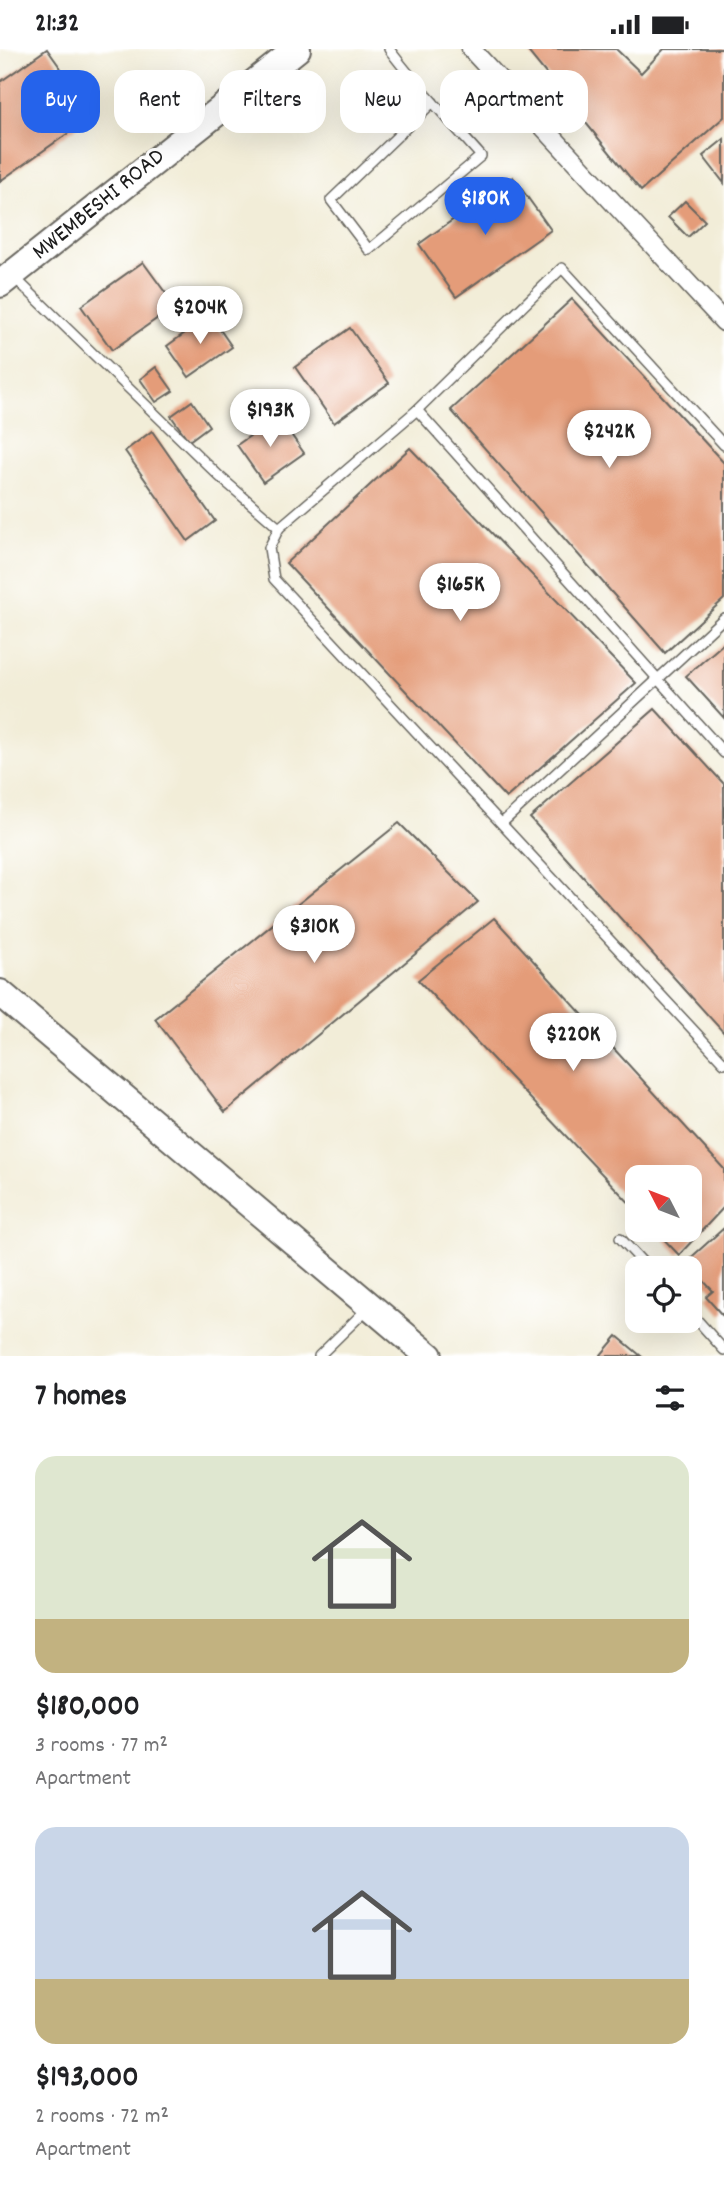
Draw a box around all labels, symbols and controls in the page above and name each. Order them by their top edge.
text: 21:32 [35,6,79,43]
chip: Buy [21,70,100,133]
chip: Rent [114,70,205,133]
chip: Filters [219,70,326,133]
chip: New [340,70,426,133]
chip: Apartment [440,70,588,133]
street label: MWEMBESHI ROAD [25,141,173,269]
pin: $180K [436,177,534,237]
text: $180K [460,183,510,216]
pin: $204K [151,287,249,346]
text: $204K [173,292,227,325]
pin: $193K [221,389,319,449]
text: $193K [246,395,294,428]
pin: $242K [560,411,658,470]
text: $242K [583,416,635,449]
pin: $165K [411,563,509,623]
text: $165K [435,569,485,602]
pin: $310K [265,905,363,965]
text: $310K [289,911,339,944]
pin: $220K [524,1013,622,1073]
text: $220K [546,1019,600,1052]
north arrow [625,1165,702,1243]
map controls [625,1165,702,1333]
button: locate [625,1256,702,1333]
text: 7 homes [35,1377,127,1420]
icon: filters [651,1379,689,1417]
icon: home [299,1501,425,1627]
text: $180,000 [35,1687,140,1730]
text: 3 rooms · 77 m² [35,1730,168,1763]
text: Apartment [35,1763,131,1796]
icon: home [299,1872,425,1998]
text: $193,000 [35,2058,139,2101]
text: 2 rooms · 72 m² [35,2101,169,2134]
text: Apartment [35,2134,131,2167]

